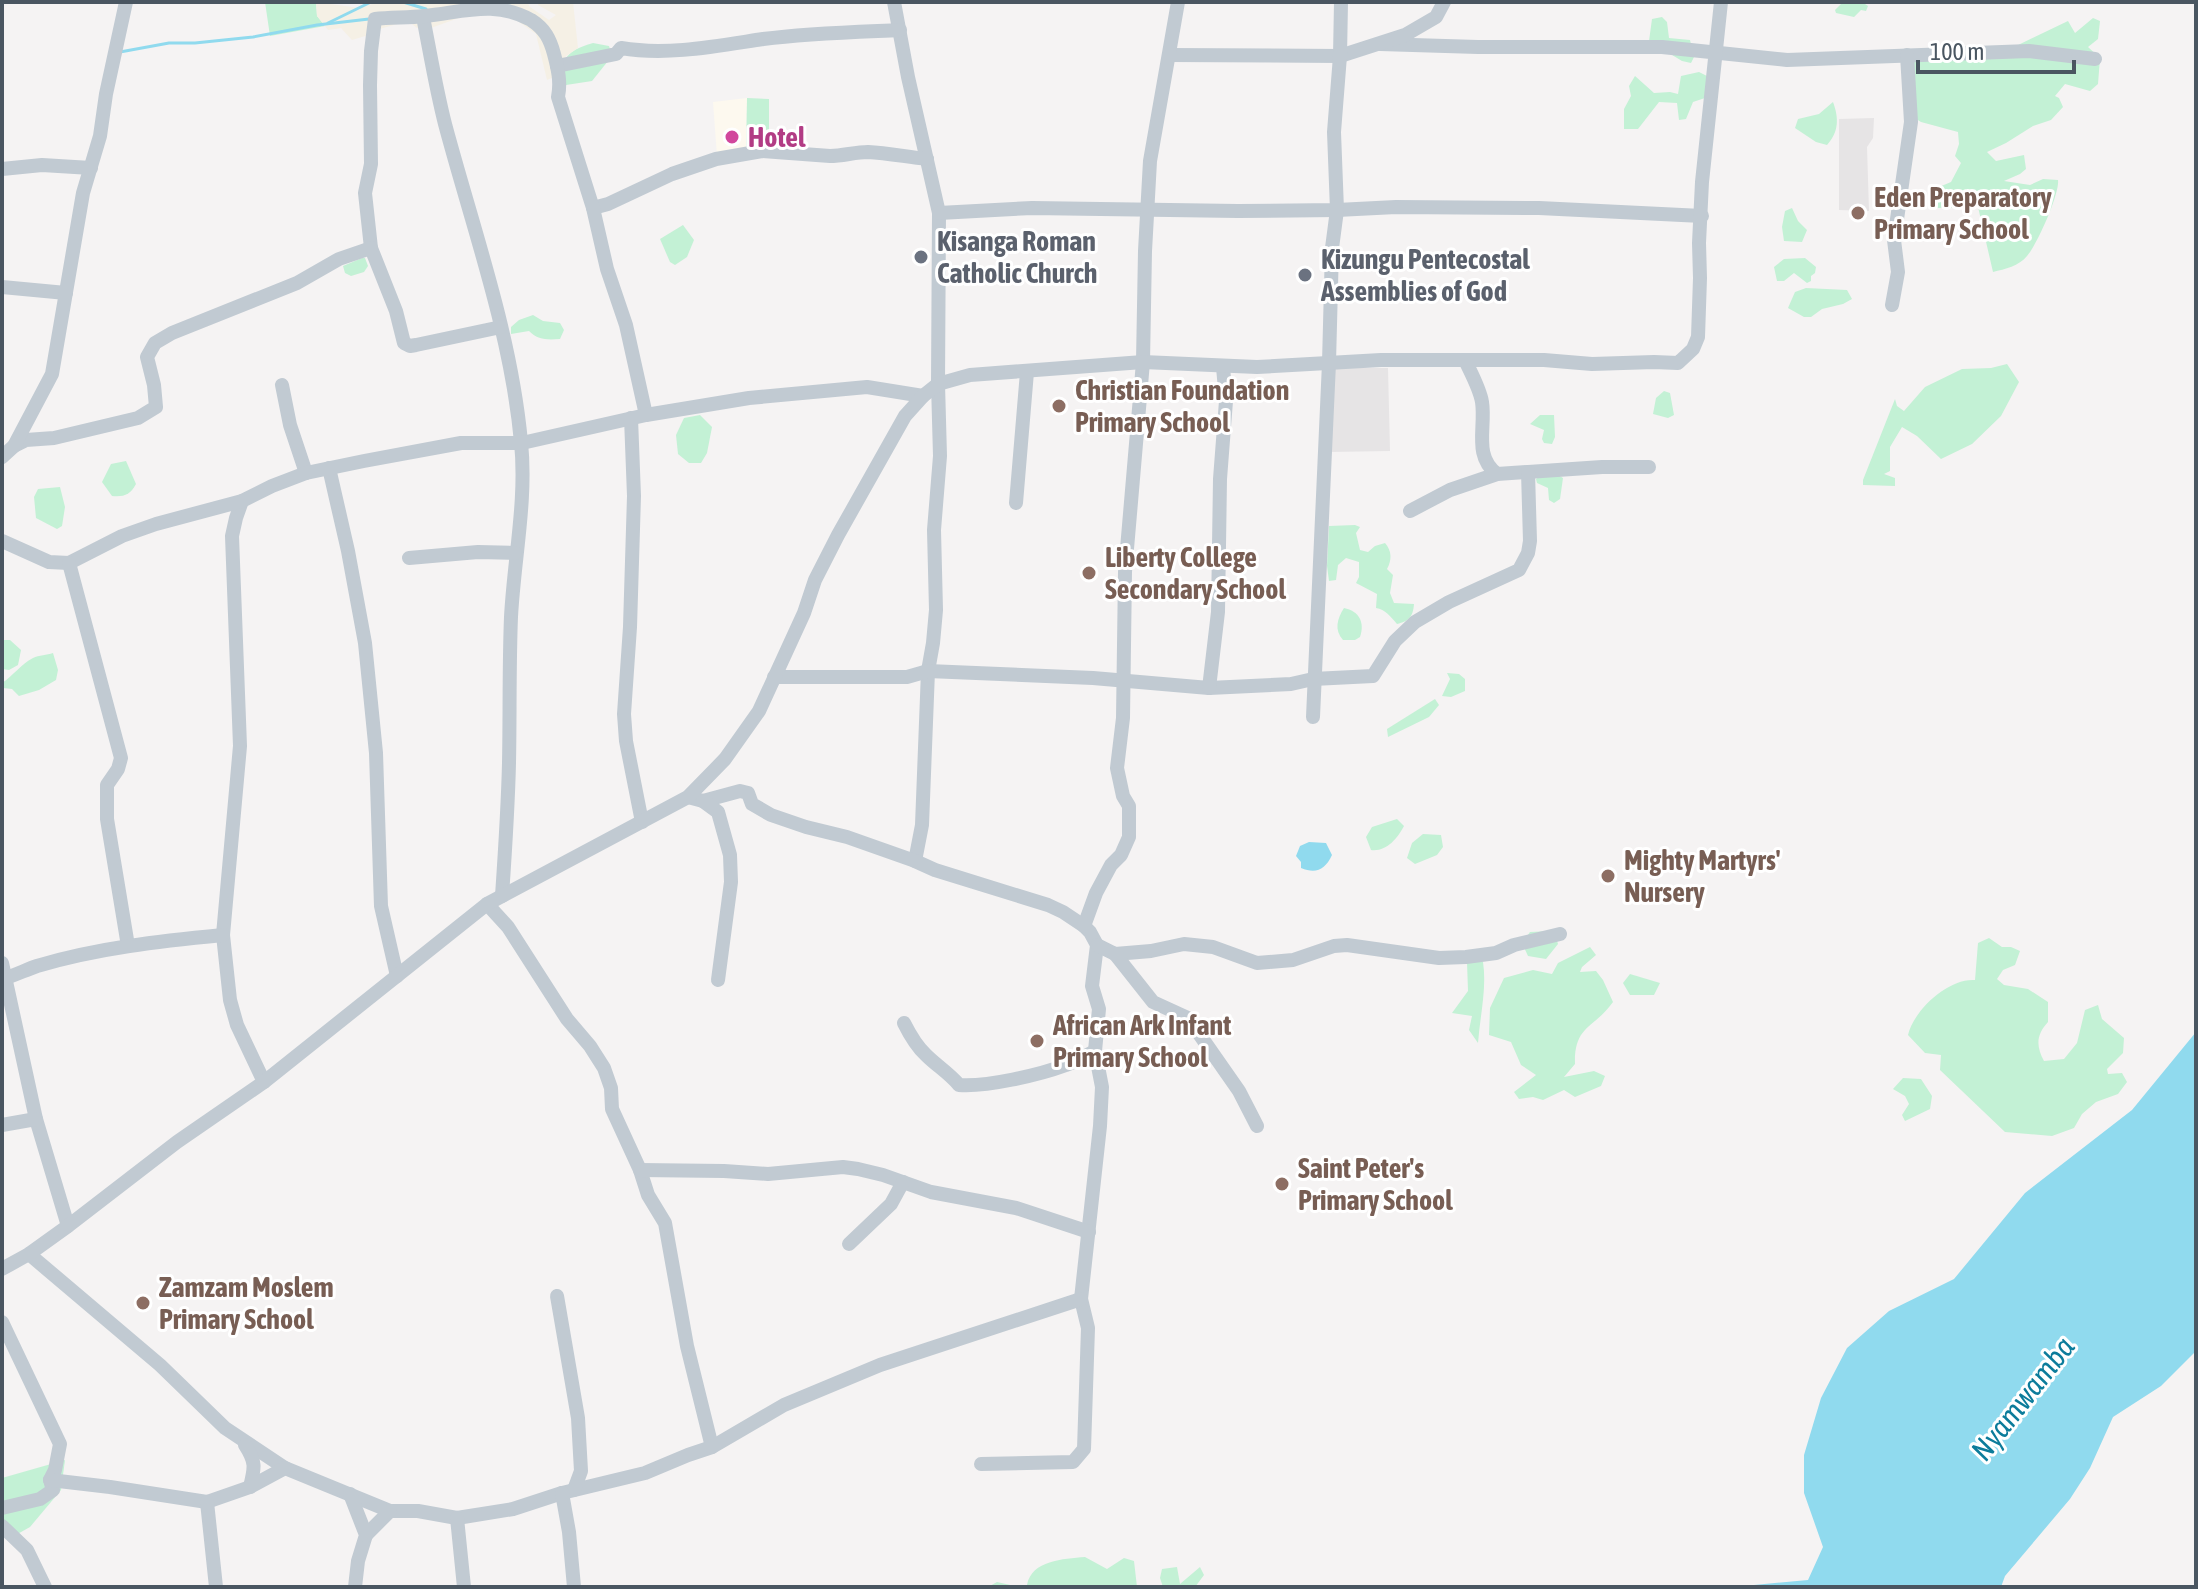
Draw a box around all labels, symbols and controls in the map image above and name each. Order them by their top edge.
scale bar [1918,24,2074,74]
text: 100 m [1930,38,1984,65]
place label: Hotel [748,121,806,153]
marker: Hotel [723,128,741,146]
place label: Eden Preparatory Primary School [1874,181,2052,245]
marker: Eden Preparatory Primary School [1849,204,1867,222]
place label: Kisanga Roman Catholic Church [937,225,1097,289]
place label: Kizungu Pentecostal Assemblies of God [1320,243,1530,307]
marker: Kisanga Roman Catholic Church [912,248,930,266]
marker: Kizungu Pentecostal Assemblies of God [1296,266,1314,284]
place label: Christian Foundation Primary School [1075,374,1289,438]
marker: Christian Foundation Primary School [1050,397,1068,415]
place label: Liberty College Secondary School [1105,541,1286,605]
marker: Liberty College Secondary School [1080,564,1098,582]
place label: Mighty Martyrs' Nursery [1624,844,1781,908]
marker: Mighty Martyrs' Nursery [1599,867,1617,885]
place label: African Ark Infant Primary School [1052,1009,1231,1073]
marker: African Ark Infant Primary School [1028,1032,1046,1050]
place label: Saint Peter's Primary School [1298,1152,1453,1216]
marker: Saint Peter's Primary School [1273,1175,1291,1193]
place label: Zamzam Moslem Primary School [159,1271,334,1335]
marker: Zamzam Moslem Primary School [134,1294,152,1312]
water label: Nyamwamba [1964,1330,2081,1467]

